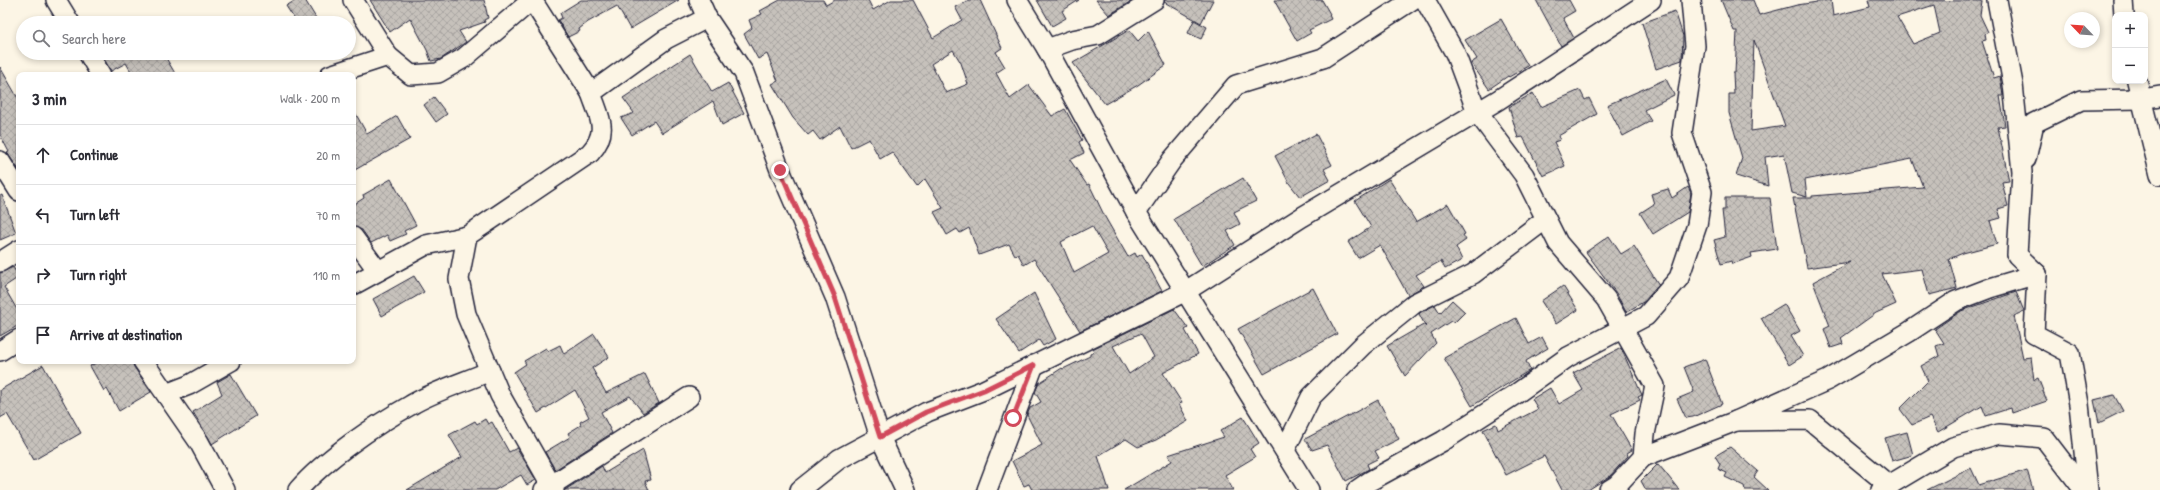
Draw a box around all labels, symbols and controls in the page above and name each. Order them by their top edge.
north arrow [2064,12,2100,48]
map controls [2112,12,2148,84]
button: + [2112,12,2148,48]
search box [16,16,356,60]
icon: search [30,27,52,49]
text: Search here [62,28,126,49]
button: − [2112,48,2148,84]
text: 3 min [32,87,67,110]
text: Walk · 200 m [280,89,340,107]
icon: ahead [32,144,54,166]
text: Continue [70,144,118,165]
text: 20 m [316,146,340,164]
route end [771,161,789,179]
icon: left [32,204,54,226]
text: Turn left [70,204,120,225]
text: 70 m [316,206,340,224]
icon: right [32,264,54,286]
text: Turn right [70,264,126,285]
text: 110 m [313,266,340,284]
icon: arrive [32,324,54,346]
text: Arrive at destination [70,324,182,345]
route start [1004,409,1022,427]

